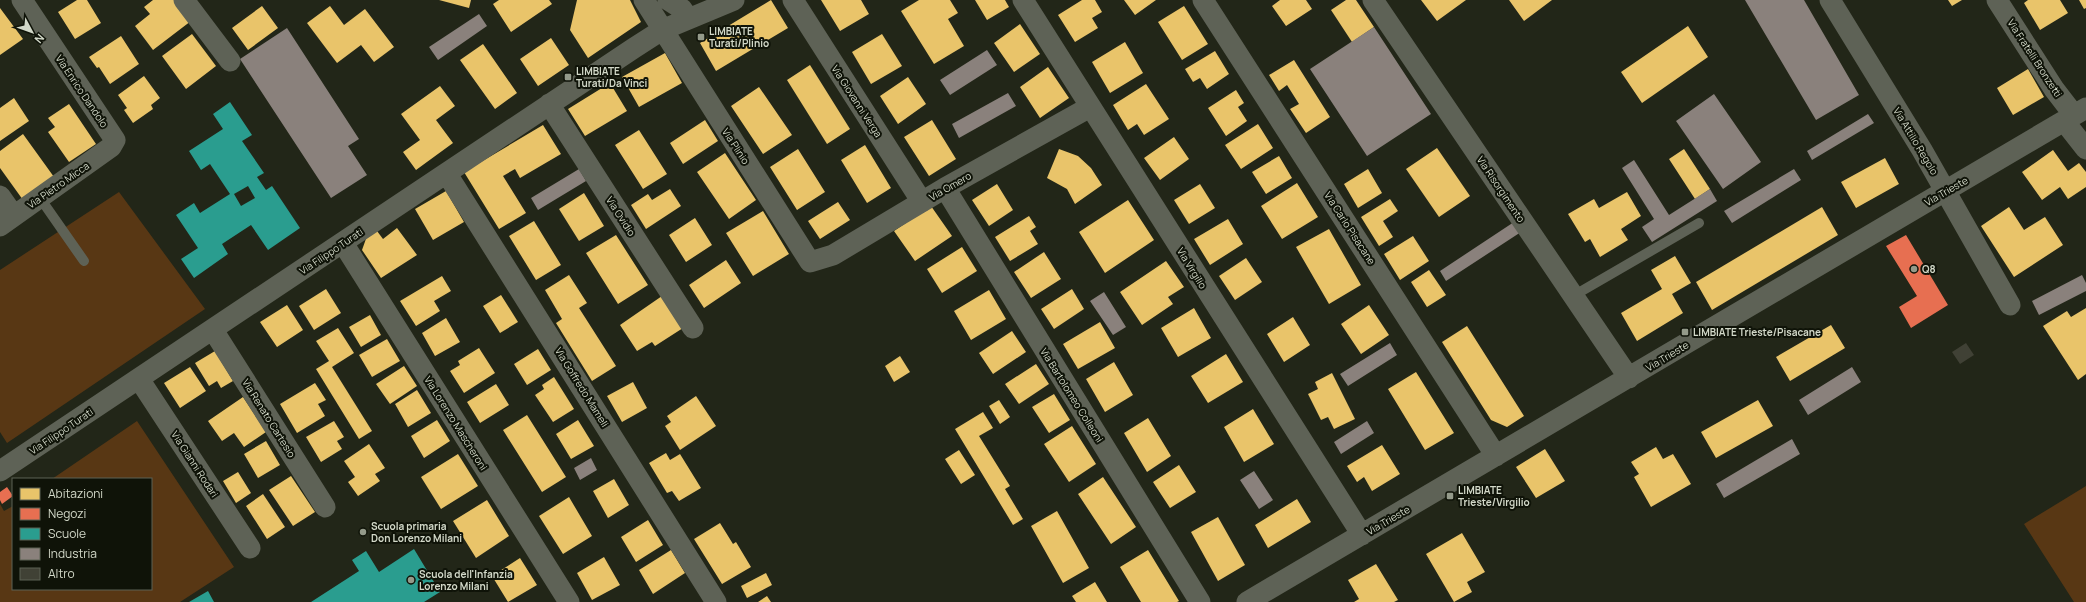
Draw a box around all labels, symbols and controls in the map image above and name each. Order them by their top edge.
north arrow [12,12,52,52]
street label: Via Fratelli Bronzetti [2005,16,2065,100]
place label: LIMBIATE Turati/Plinio [709,24,769,50]
text: N [32,31,48,47]
marker: LIMBIATE Turati/Plinio [696,32,706,42]
street label: Via Enrico Dandolo [52,52,112,130]
street label: Via Giovanni Verga [828,62,886,140]
place label: LIMBIATE Turati/Da Vinci [576,64,647,90]
marker: LIMBIATE Turati/Da Vinci [563,72,573,82]
street label: Via Attilio Regolo [1890,105,1942,178]
street label: Via Plinio [719,125,753,167]
street label: Via Risorgimento [1474,153,1528,225]
street label: Via Pietro Micca [24,158,92,212]
street label: Via Omero [926,168,974,204]
street label: Via Trieste [1922,173,1970,209]
street label: Via Carlo Pisacane [1321,189,1379,267]
street label: Via Ovidio [603,194,639,239]
street label: Via Filippo Turati [296,224,366,278]
street label: Via Virgilio [1174,245,1210,291]
place label: Q8 [1922,262,1936,276]
marker: Q8 [1909,264,1919,274]
place label: LIMBIATE Trieste/Pisacane [1693,325,1821,339]
marker: LIMBIATE Trieste/Pisacane [1680,327,1690,337]
street label: Via Trieste [1643,338,1691,374]
street label: Via Goffredo Mameli [552,345,612,429]
street label: Via Bartolomeo Colleoni [1037,345,1107,445]
street label: Via Lorenzo Mascheroni [421,373,491,473]
street label: Via Renato Cartesio [239,376,299,460]
street label: Via Filippo Turati [26,404,96,458]
street label: Via Gianni Rodari [168,428,222,500]
legend [12,478,152,590]
place label: LIMBIATE Trieste/Virgilio [1458,483,1530,509]
text: Abitazioni [48,485,103,502]
marker: LIMBIATE Trieste/Virgilio [1445,491,1455,501]
street label: Via Trieste [1364,502,1412,538]
text: Negozi [48,505,86,522]
place label: Scuola primaria Don Lorenzo Milani [371,519,462,545]
text: Scuole [48,525,86,542]
marker: Scuola primaria Don Lorenzo Milani [358,527,368,537]
text: Industria [48,545,97,562]
text: Altro [48,565,75,582]
place label: Scuola dell'Infanzia Lorenzo Milani [419,567,513,593]
marker: Scuola dell'Infanzia Lorenzo Milani [406,575,416,585]

